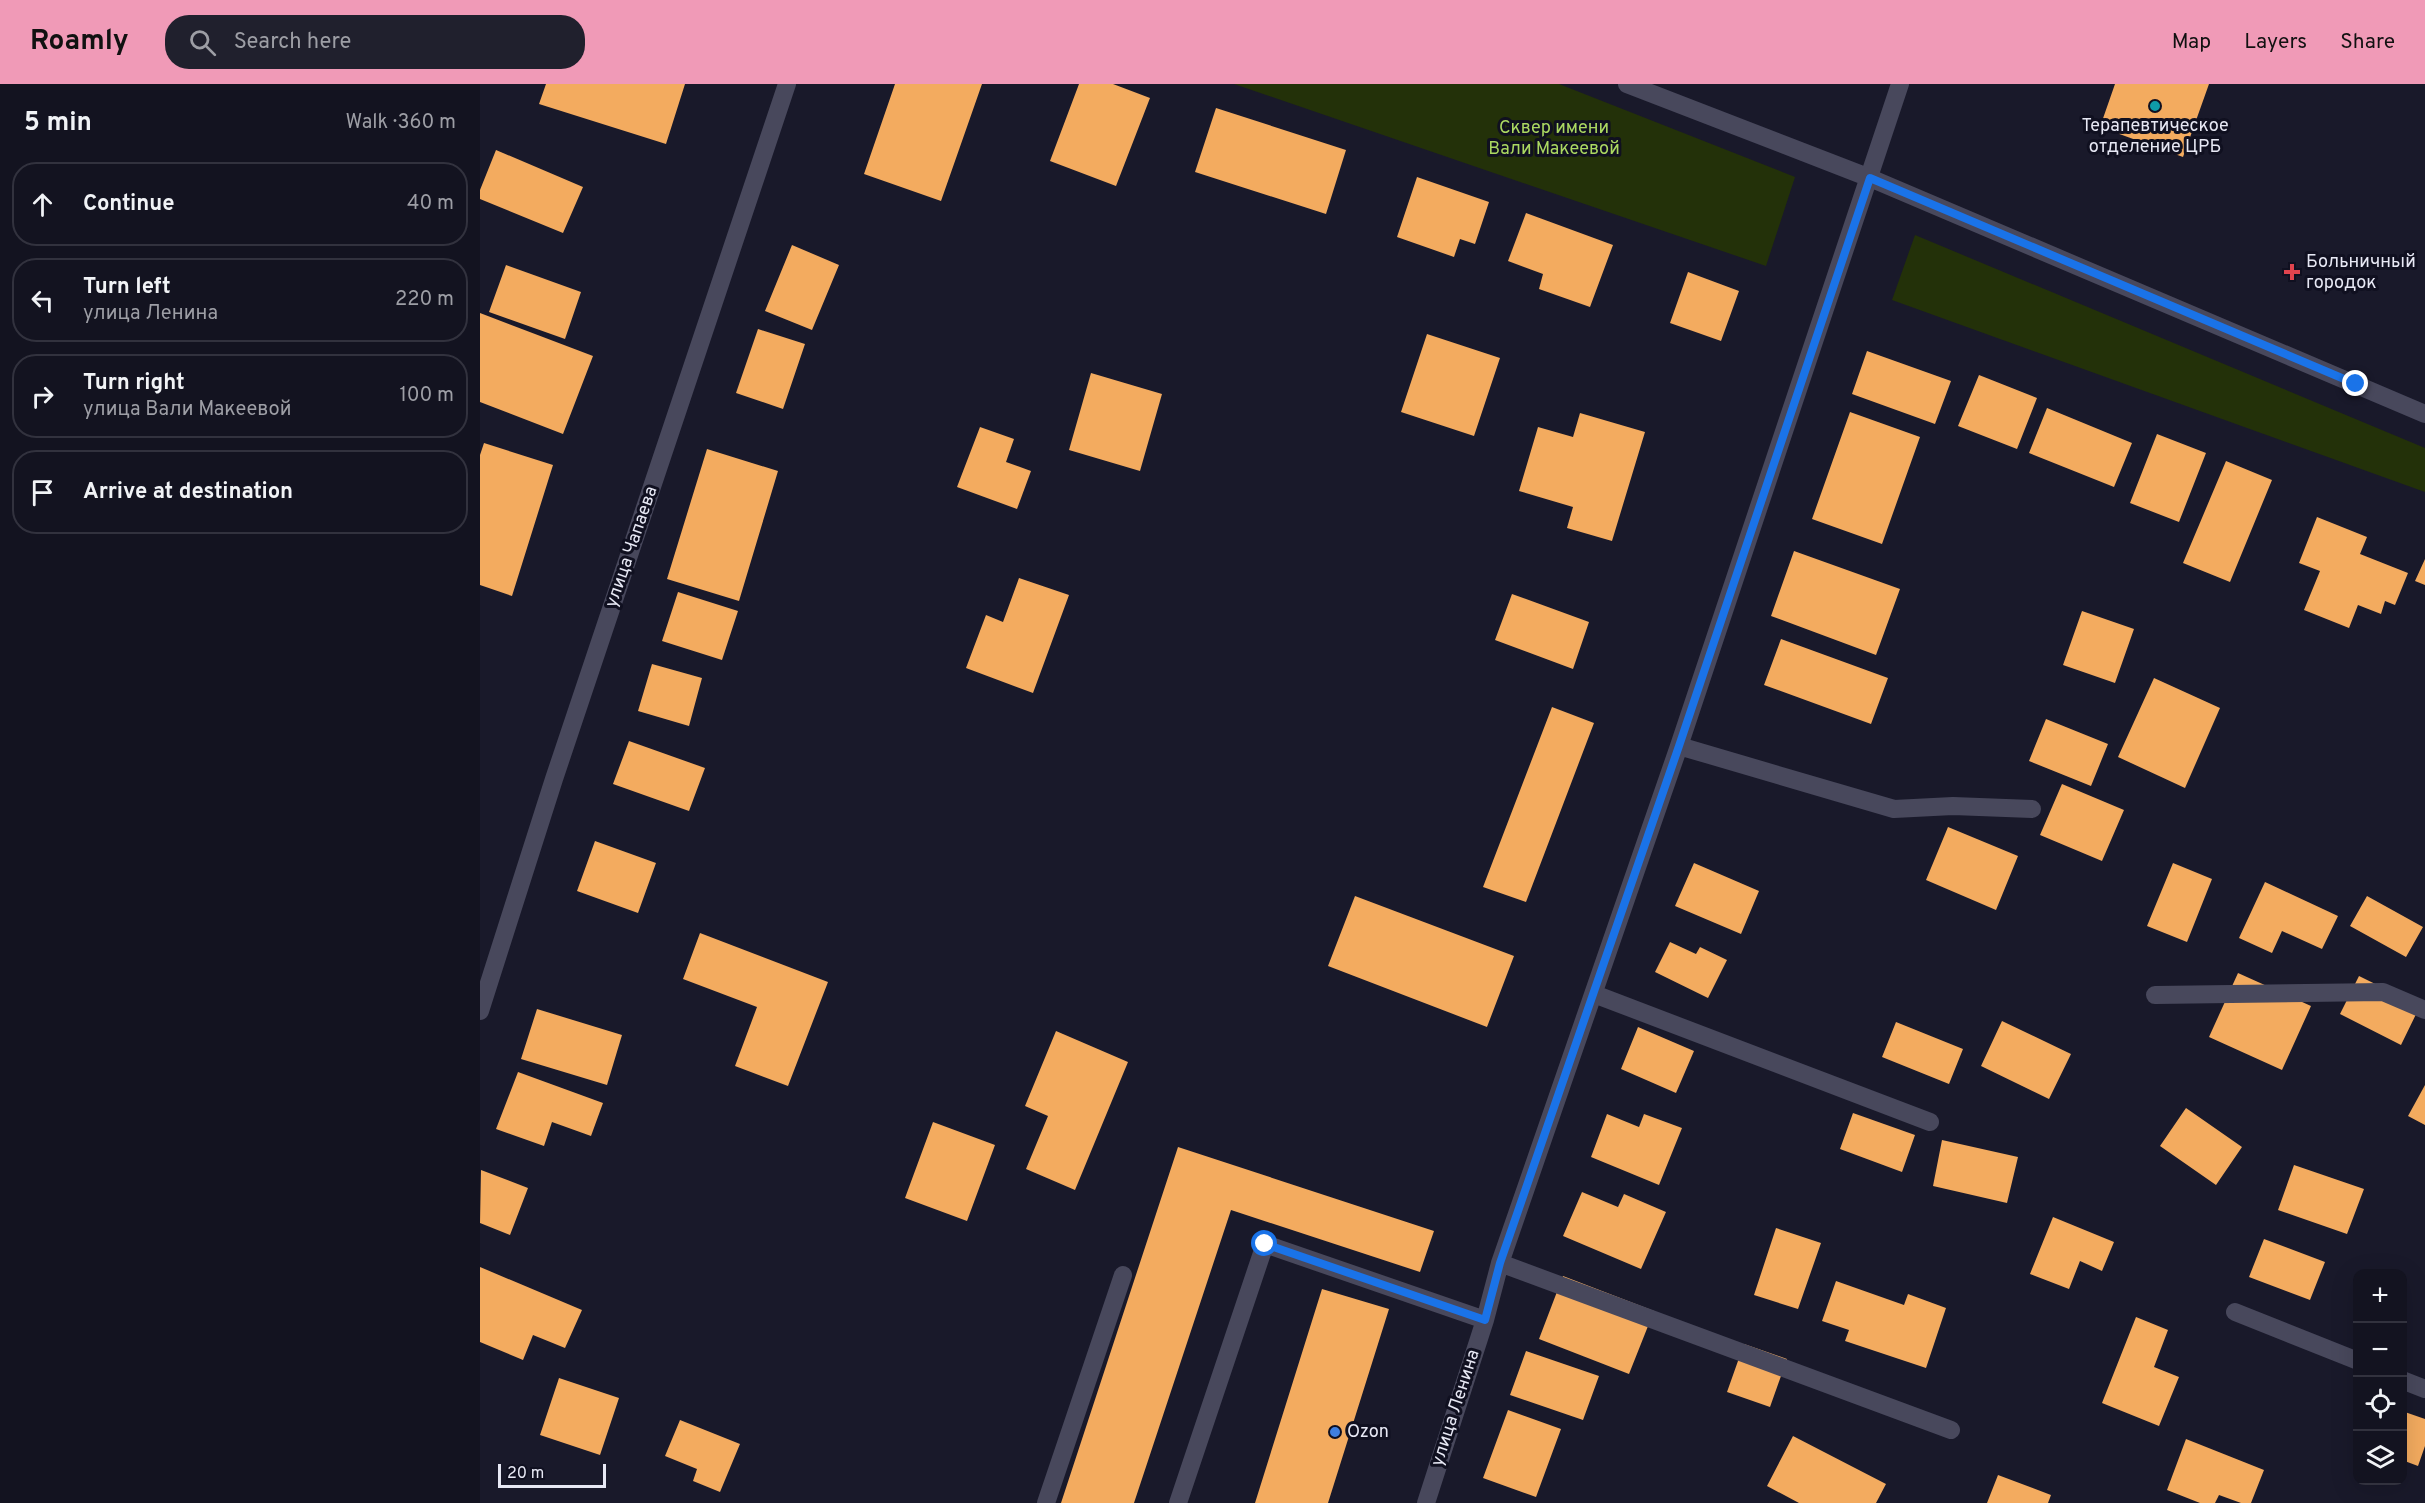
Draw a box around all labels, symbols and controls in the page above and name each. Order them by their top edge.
search box [165,15,585,69]
text: Roamly [30,24,129,60]
icon: search [186,26,219,59]
text: Search here [234,29,351,56]
text: Map [2172,29,2211,56]
text: Layers [2244,29,2307,56]
text: Share [2340,29,2395,56]
marker: Терапевтическое отделение ЦРБ [2148,99,2162,113]
text: 5 min [24,107,92,140]
text: Walk · 360 m [345,110,456,136]
place label: Терапевтическое отделение ЦРБ [2081,115,2229,159]
park label: Сквер имени Вали Макеевой [1488,117,1620,161]
icon: ahead [26,188,59,221]
text: Continue [83,191,174,218]
text: 40 m [407,191,454,217]
place label: Больничный городок [2306,251,2416,295]
marker: Больничный городок [2283,263,2301,281]
text: Turn left [83,274,171,301]
icon: left [26,284,59,317]
text: 220 m [395,287,454,313]
text: улица Ленина [83,301,218,327]
text: Turn right [83,370,185,397]
route end [2342,370,2368,396]
icon: right [26,380,59,413]
text: 100 m [399,383,454,409]
text: улица Вали Макеевой [83,397,292,423]
icon: arrive [26,476,59,509]
text: Arrive at destination [83,479,293,506]
street label: улица Чапаева [600,483,664,611]
route start [1251,1230,1277,1256]
map controls [2353,1269,2407,1485]
button: + [2353,1269,2407,1323]
button: − [2353,1323,2407,1377]
street label: улица Ленина [1426,1347,1486,1469]
button: locate [2353,1377,2407,1431]
place label: Ozon [1347,1421,1389,1444]
marker: Ozon [1328,1425,1342,1439]
button: layers [2353,1431,2407,1485]
scale bar [498,1461,606,1488]
text: 20 m [507,1464,544,1484]

